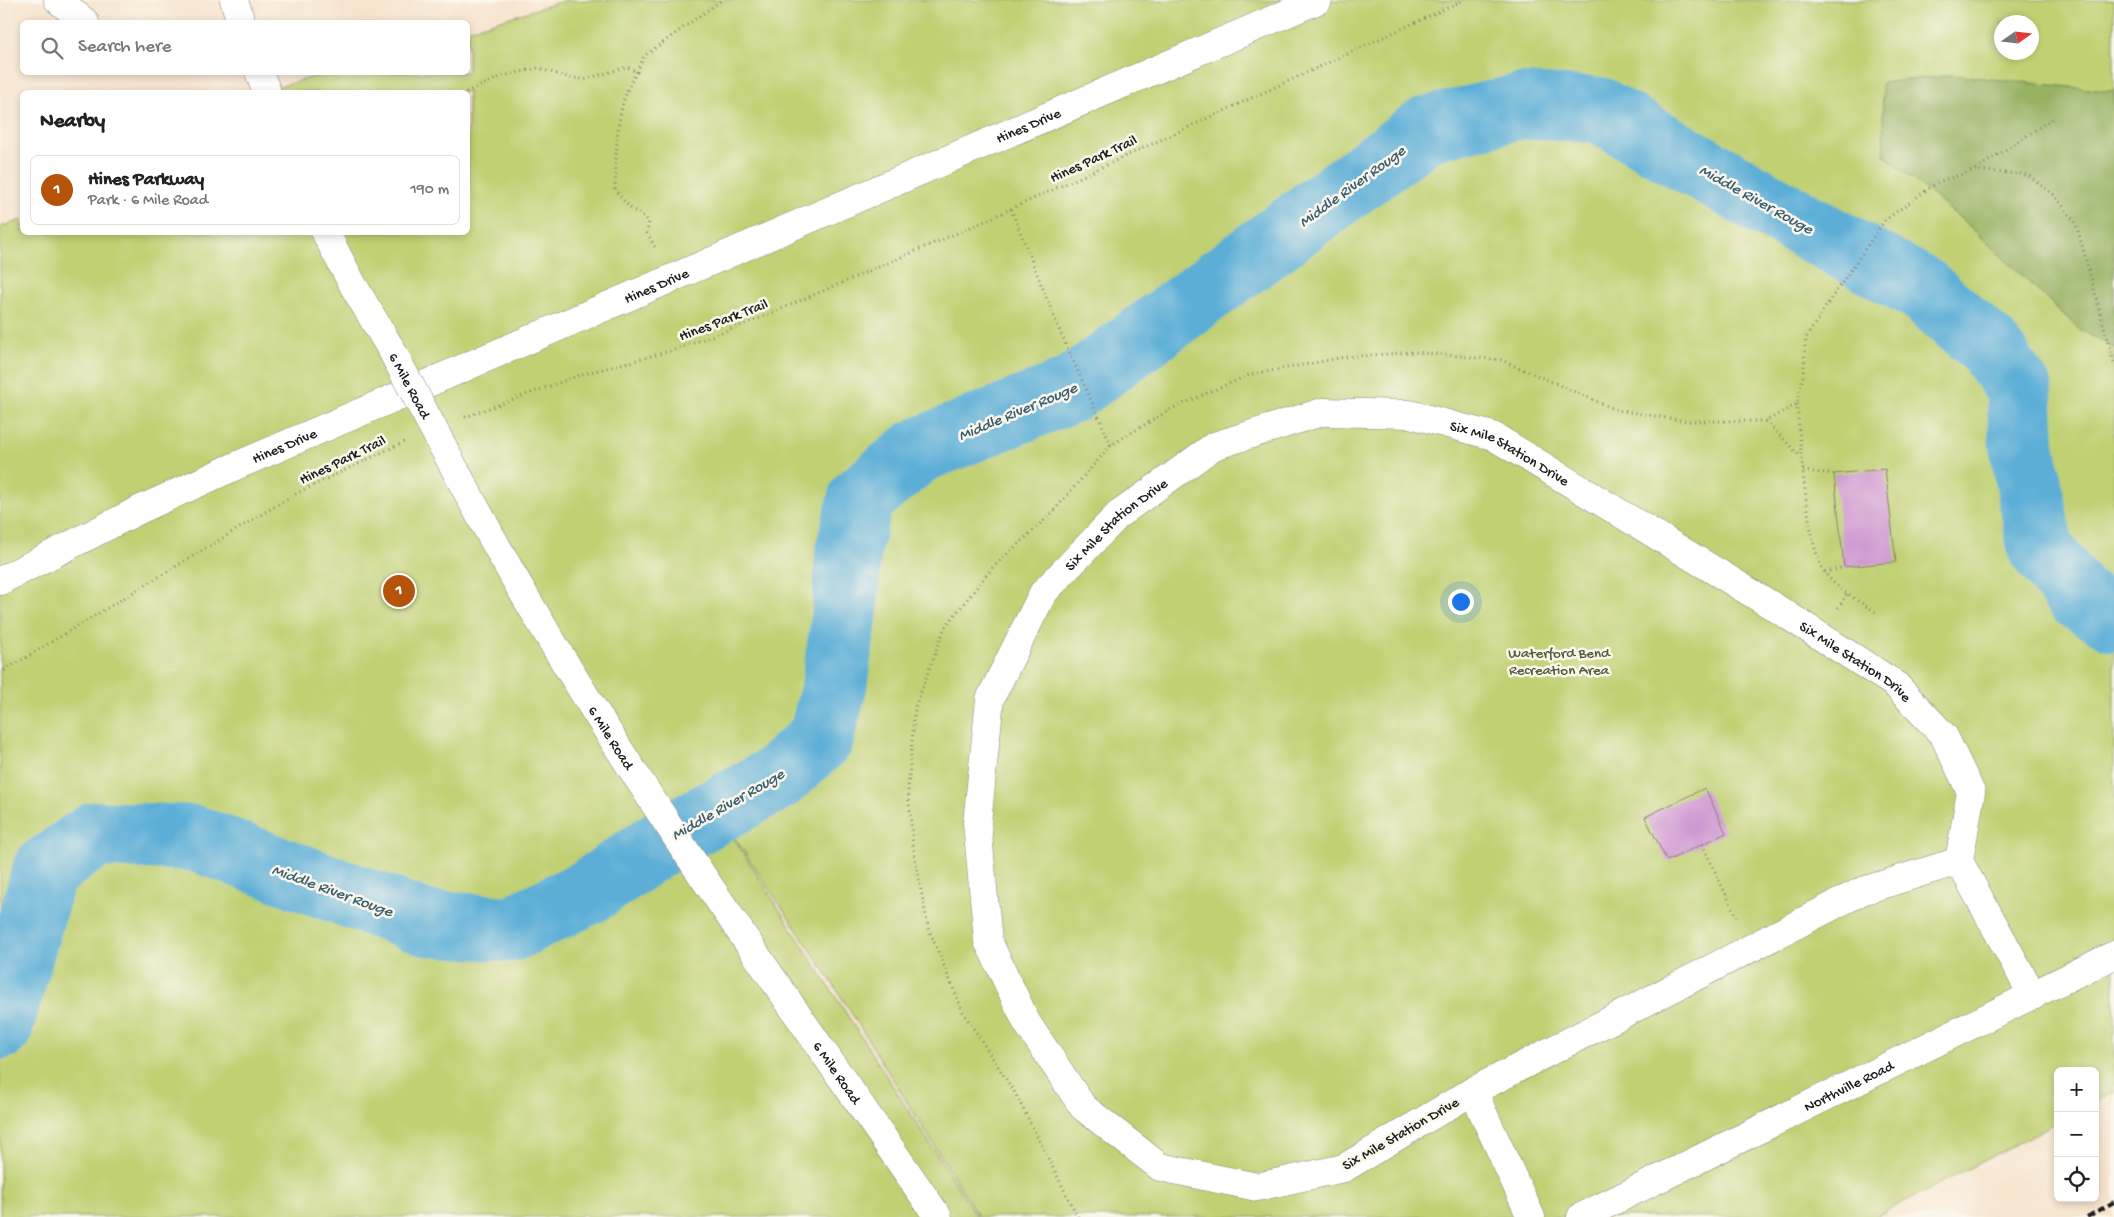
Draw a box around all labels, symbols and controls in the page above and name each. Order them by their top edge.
north arrow [1994,15,2039,60]
search box [20,20,470,75]
icon: search [38,34,66,62]
text: Search here [78,36,172,59]
street label: Hines Drive [994,105,1064,148]
text: Nearby [40,110,105,135]
street label: Hines Park Trail [1048,132,1140,188]
water label: Middle River Rouge [1296,142,1411,233]
water label: Middle River Rouge [1695,162,1816,241]
text: Hines Parkway [88,169,204,192]
text: 1 [54,181,60,200]
text: 190 m [410,181,449,200]
text: Park · 6 Mile Road [88,192,208,211]
street label: Hines Drive [622,265,692,309]
street label: Hines Park Trail [677,296,771,346]
street label: 6 Mile Road [384,350,434,423]
water label: Middle River Rouge [956,379,1081,447]
street label: Six Mile Station Drive [1448,418,1572,491]
street label: Hines Drive [250,425,320,469]
street label: Hines Park Trail [297,432,389,489]
street label: Six Mile Station Drive [1062,475,1172,576]
pin: 1 [383,572,415,610]
your location [1448,589,1474,615]
street label: Six Mile Station Drive [1795,618,1915,707]
park label: Waterford Bend Recreation Area [1508,645,1611,680]
street label: 6 Mile Road [583,703,638,775]
water label: Middle River Rouge [669,766,789,846]
water label: Middle River Rouge [269,862,395,923]
street label: 6 Mile Road [808,1039,865,1109]
street label: Northville Road [1802,1057,1898,1117]
map controls [2054,1067,2099,1202]
button: + [2054,1067,2099,1112]
street label: Six Mile Station Drive [1339,1094,1463,1175]
button: − [2054,1112,2099,1157]
button: locate [2054,1157,2099,1202]

